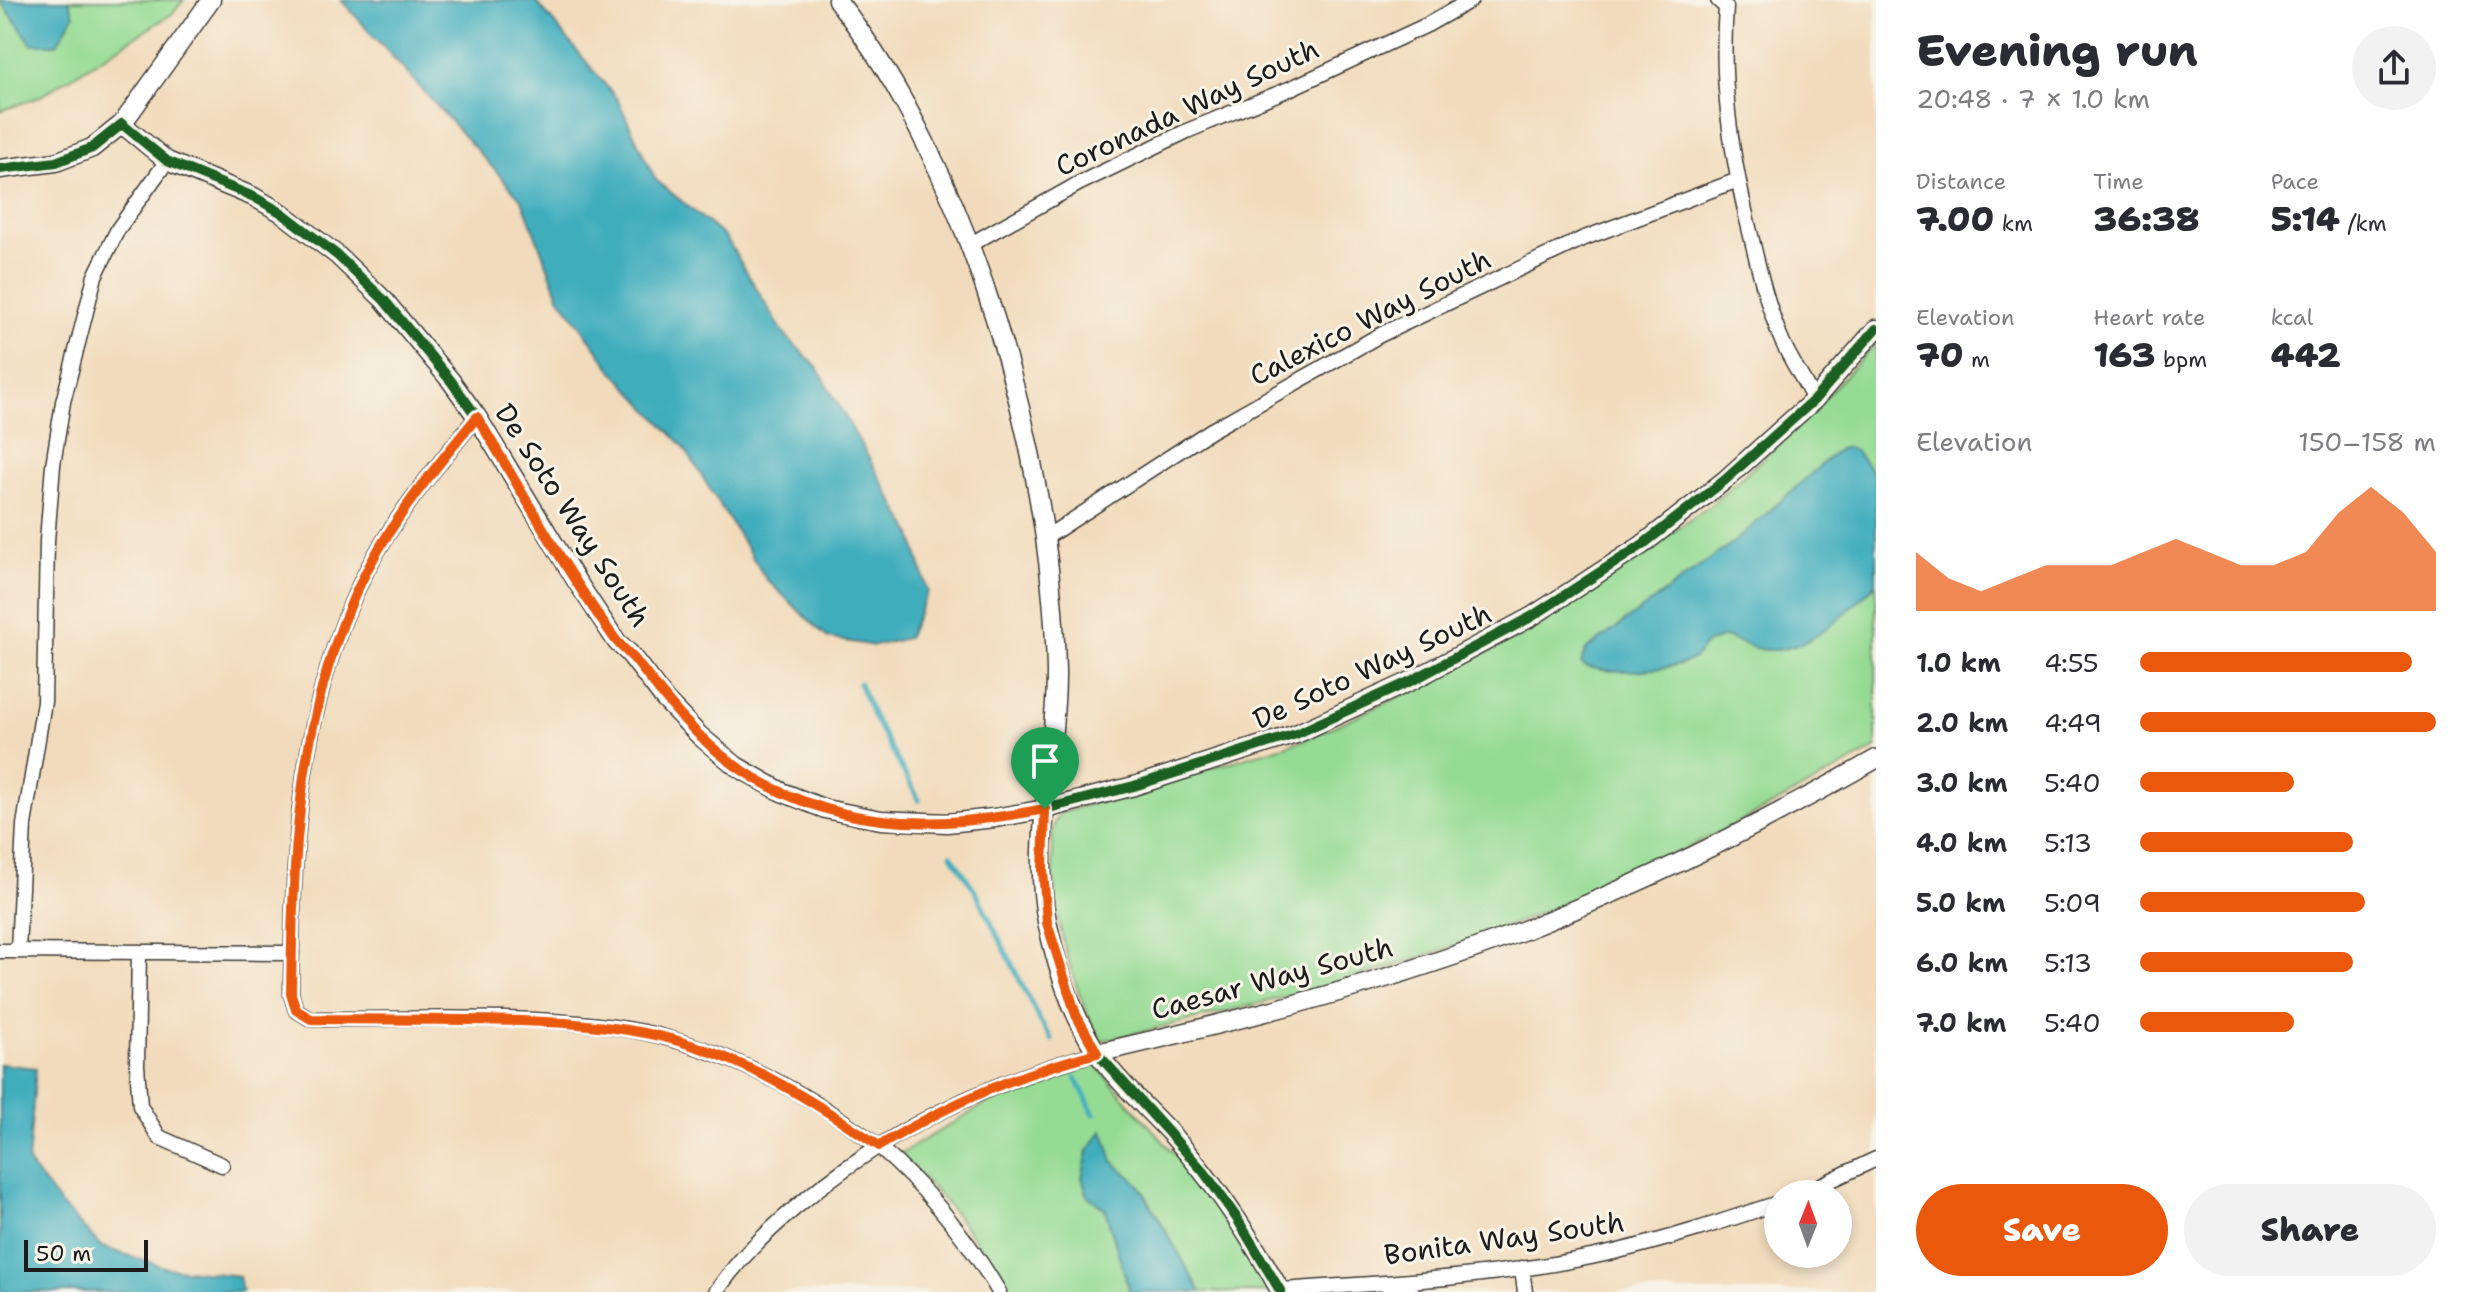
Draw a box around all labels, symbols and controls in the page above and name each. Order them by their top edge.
text: Evening run [1916,21,2198,80]
button: share [2352,26,2436,110]
street label: Coronada Way South [1049,29,1325,185]
text: 20:48 · 7 × 1.0 km [1916,81,2150,116]
text: Distance [1916,167,2006,196]
text: Time [2093,167,2144,196]
text: Pace [2271,167,2319,196]
text: 7.00 [1916,196,1994,242]
text: 36:38 [2093,196,2199,242]
text: 5:14 [2271,196,2340,242]
text: km [1994,209,2033,238]
text: /km [2340,209,2387,238]
street label: Calexico Way South [1243,240,1497,394]
text: Elevation [1916,303,2014,332]
text: Heart rate [2093,303,2205,332]
text: kcal [2271,303,2313,332]
text: 70 [1916,332,1964,378]
text: 163 [2093,332,2155,378]
text: 442 [2271,332,2341,378]
text: m [1964,345,1990,374]
text: bpm [2155,345,2207,374]
street label: De Soto Way South [487,396,659,634]
text: Elevation [1916,424,2032,459]
text: 150–158 m [2298,424,2436,459]
street label: De Soto Way South [1247,594,1497,738]
text: 1.0 km [1916,645,2001,680]
text: 4:55 [2044,645,2099,680]
text: 2.0 km [1916,705,2008,740]
text: 4:49 [2044,705,2102,740]
pin [1011,727,1079,809]
icon: arrive [1023,739,1067,783]
text: 3.0 km [1916,765,2008,800]
text: 5:40 [2044,765,2101,800]
text: 4.0 km [1916,825,2007,860]
text: 5:13 [2044,825,2092,860]
text: 5.0 km [1916,885,2006,920]
text: 5:09 [2044,885,2101,920]
street label: Caesar Way South [1147,927,1397,1029]
text: 6.0 km [1916,945,2008,980]
text: 5:13 [2044,945,2092,980]
text: 7.0 km [1916,1005,2006,1040]
text: 5:40 [2044,1005,2101,1040]
north arrow [1764,1180,1852,1268]
map controls [1764,1180,1852,1268]
button: Save [1916,1184,2168,1276]
button: Share [2184,1184,2436,1276]
street label: Bonita Way South [1381,1202,1627,1274]
scale bar [24,1236,148,1272]
text: 50 m [36,1239,91,1268]

